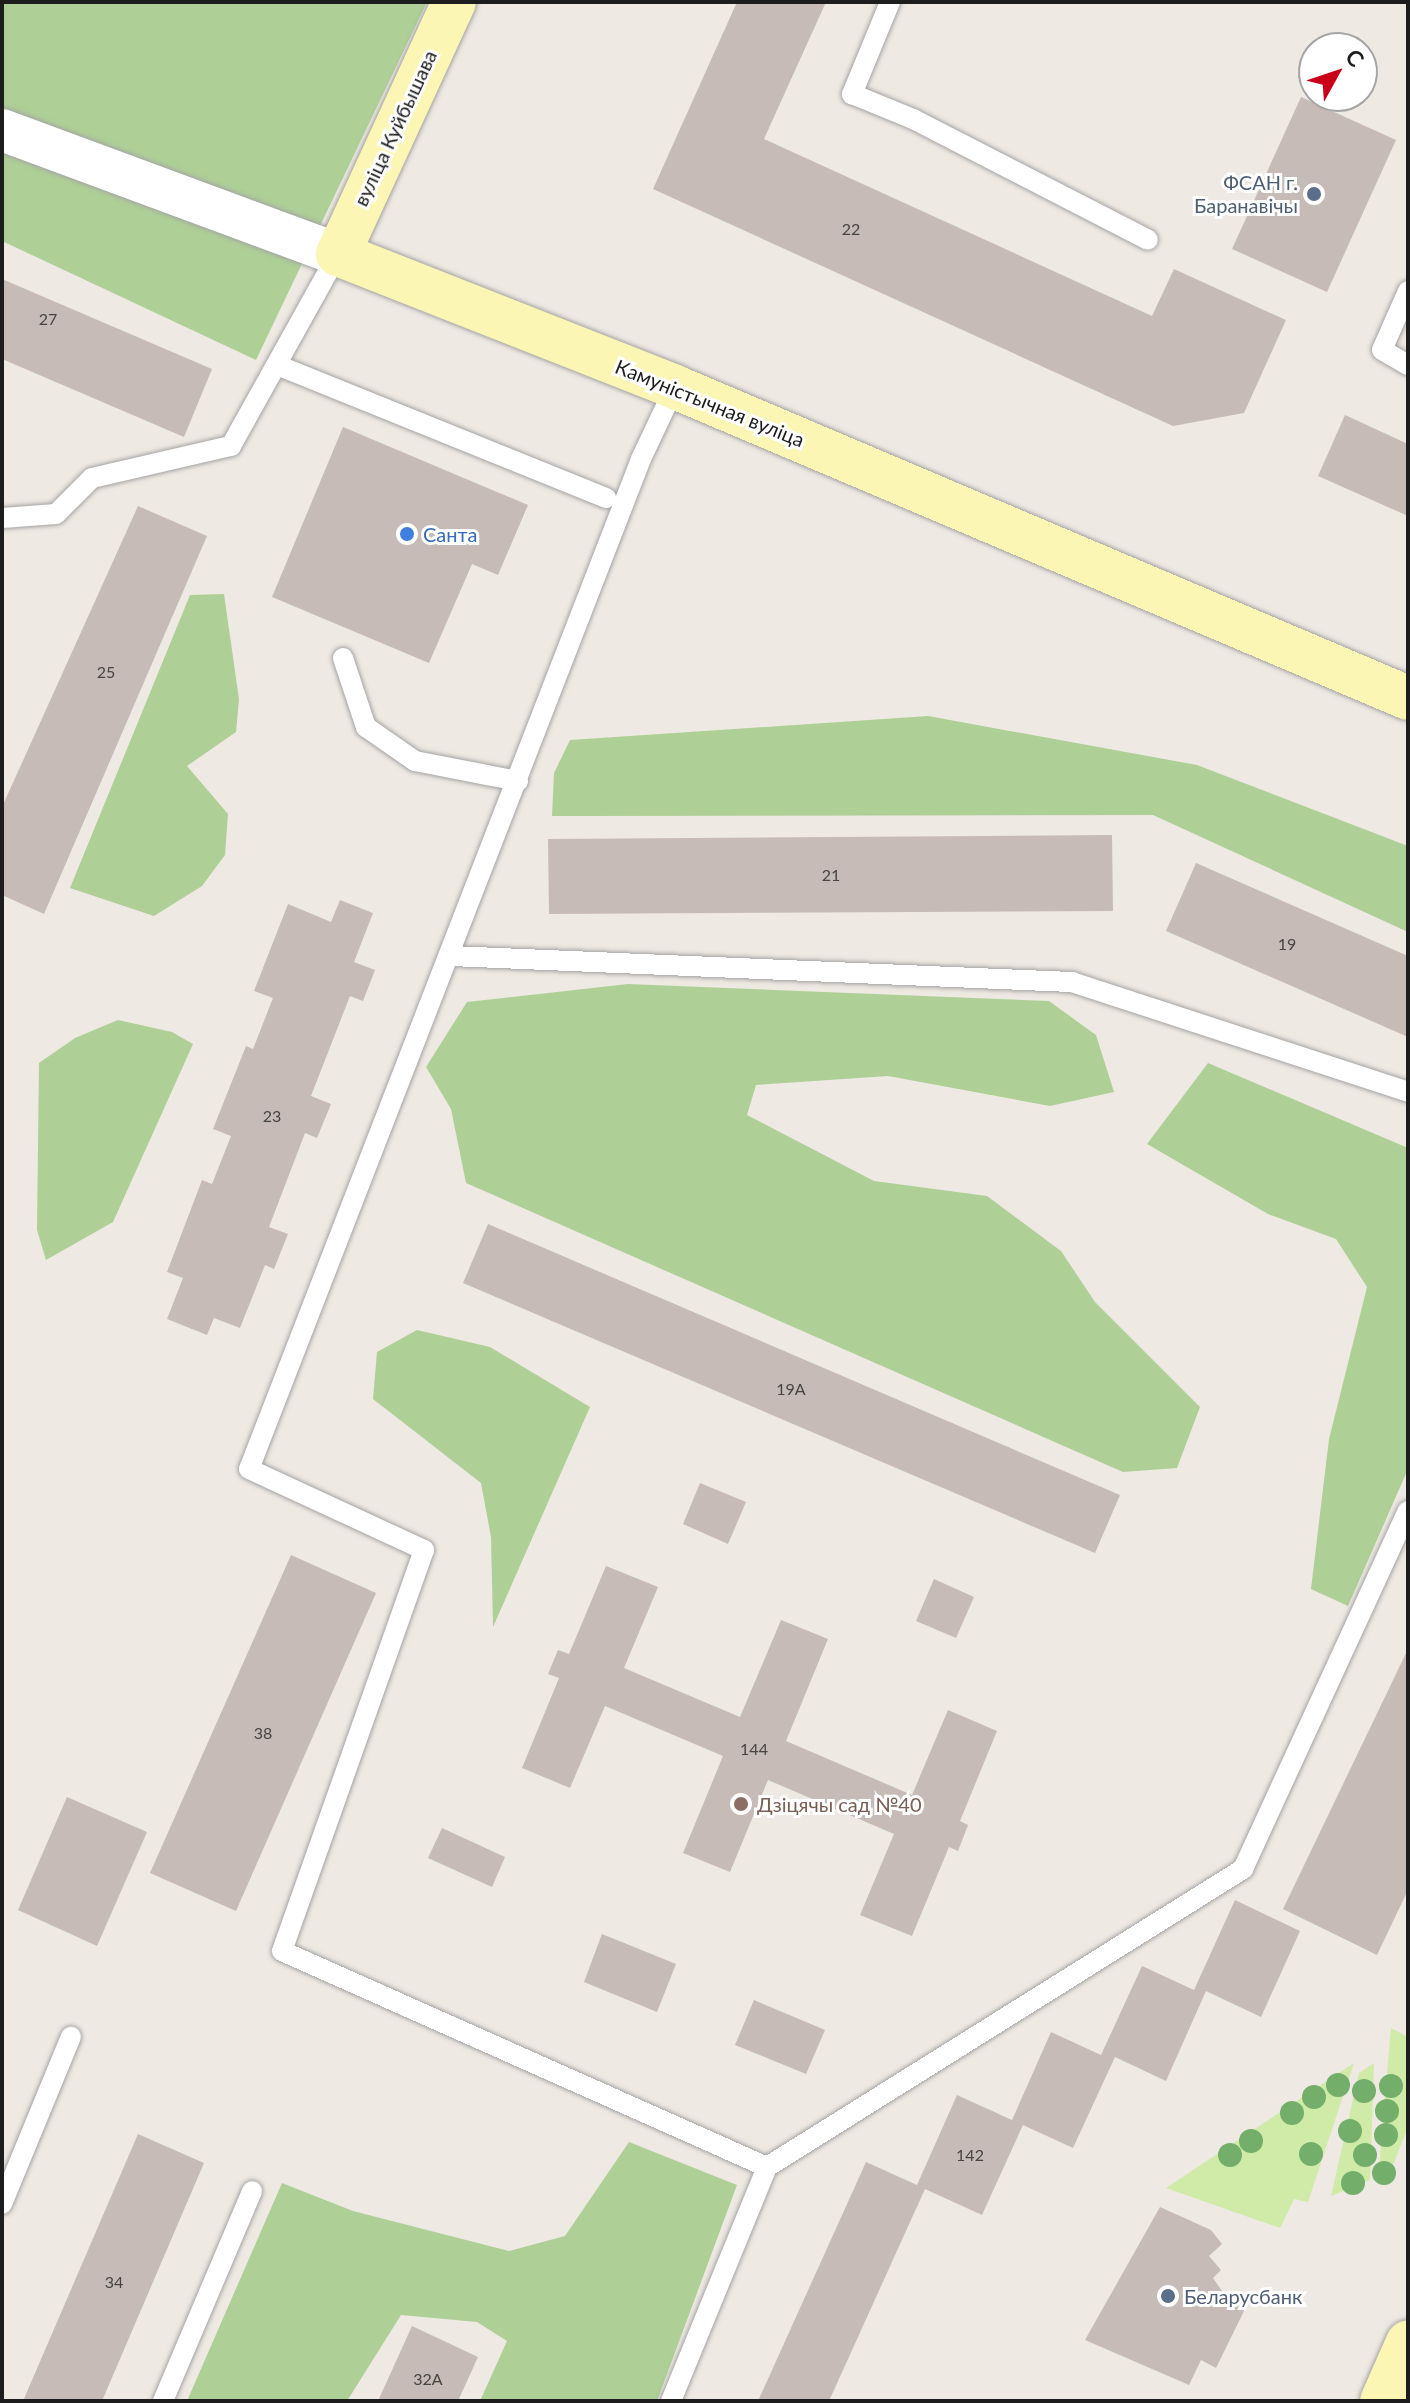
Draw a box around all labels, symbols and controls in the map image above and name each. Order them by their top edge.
north arrow [1298,32,1378,112]
text: С [1340,43,1370,72]
street label: вуліца Куйбышава [348,46,442,210]
place label: ФСАН г. Баранавічы [1194,170,1298,217]
marker: ФСАН г. Баранавічы [1305,185,1323,203]
house number: 22 [842,219,860,239]
house number: 27 [39,309,57,329]
street label: Камуністычная вуліца [612,354,808,452]
place label: Санта [423,522,478,546]
marker: Санта [398,525,416,543]
house number: 25 [97,662,115,682]
house number: 21 [822,865,840,885]
house number: 19 [1278,934,1296,954]
house number: 23 [263,1106,281,1126]
house number: 19А [776,1379,806,1399]
house number: 38 [254,1723,272,1743]
house number: 144 [740,1739,768,1759]
place label: Дзіцячы сад №40 [757,1792,922,1816]
marker: Дзіцячы сад №40 [732,1795,750,1813]
house number: 142 [956,2145,984,2165]
house number: 34 [105,2272,123,2292]
place label: Беларусбанк [1184,2284,1302,2308]
marker: Беларусбанк [1159,2287,1177,2305]
house number: 32А [413,2369,443,2389]

